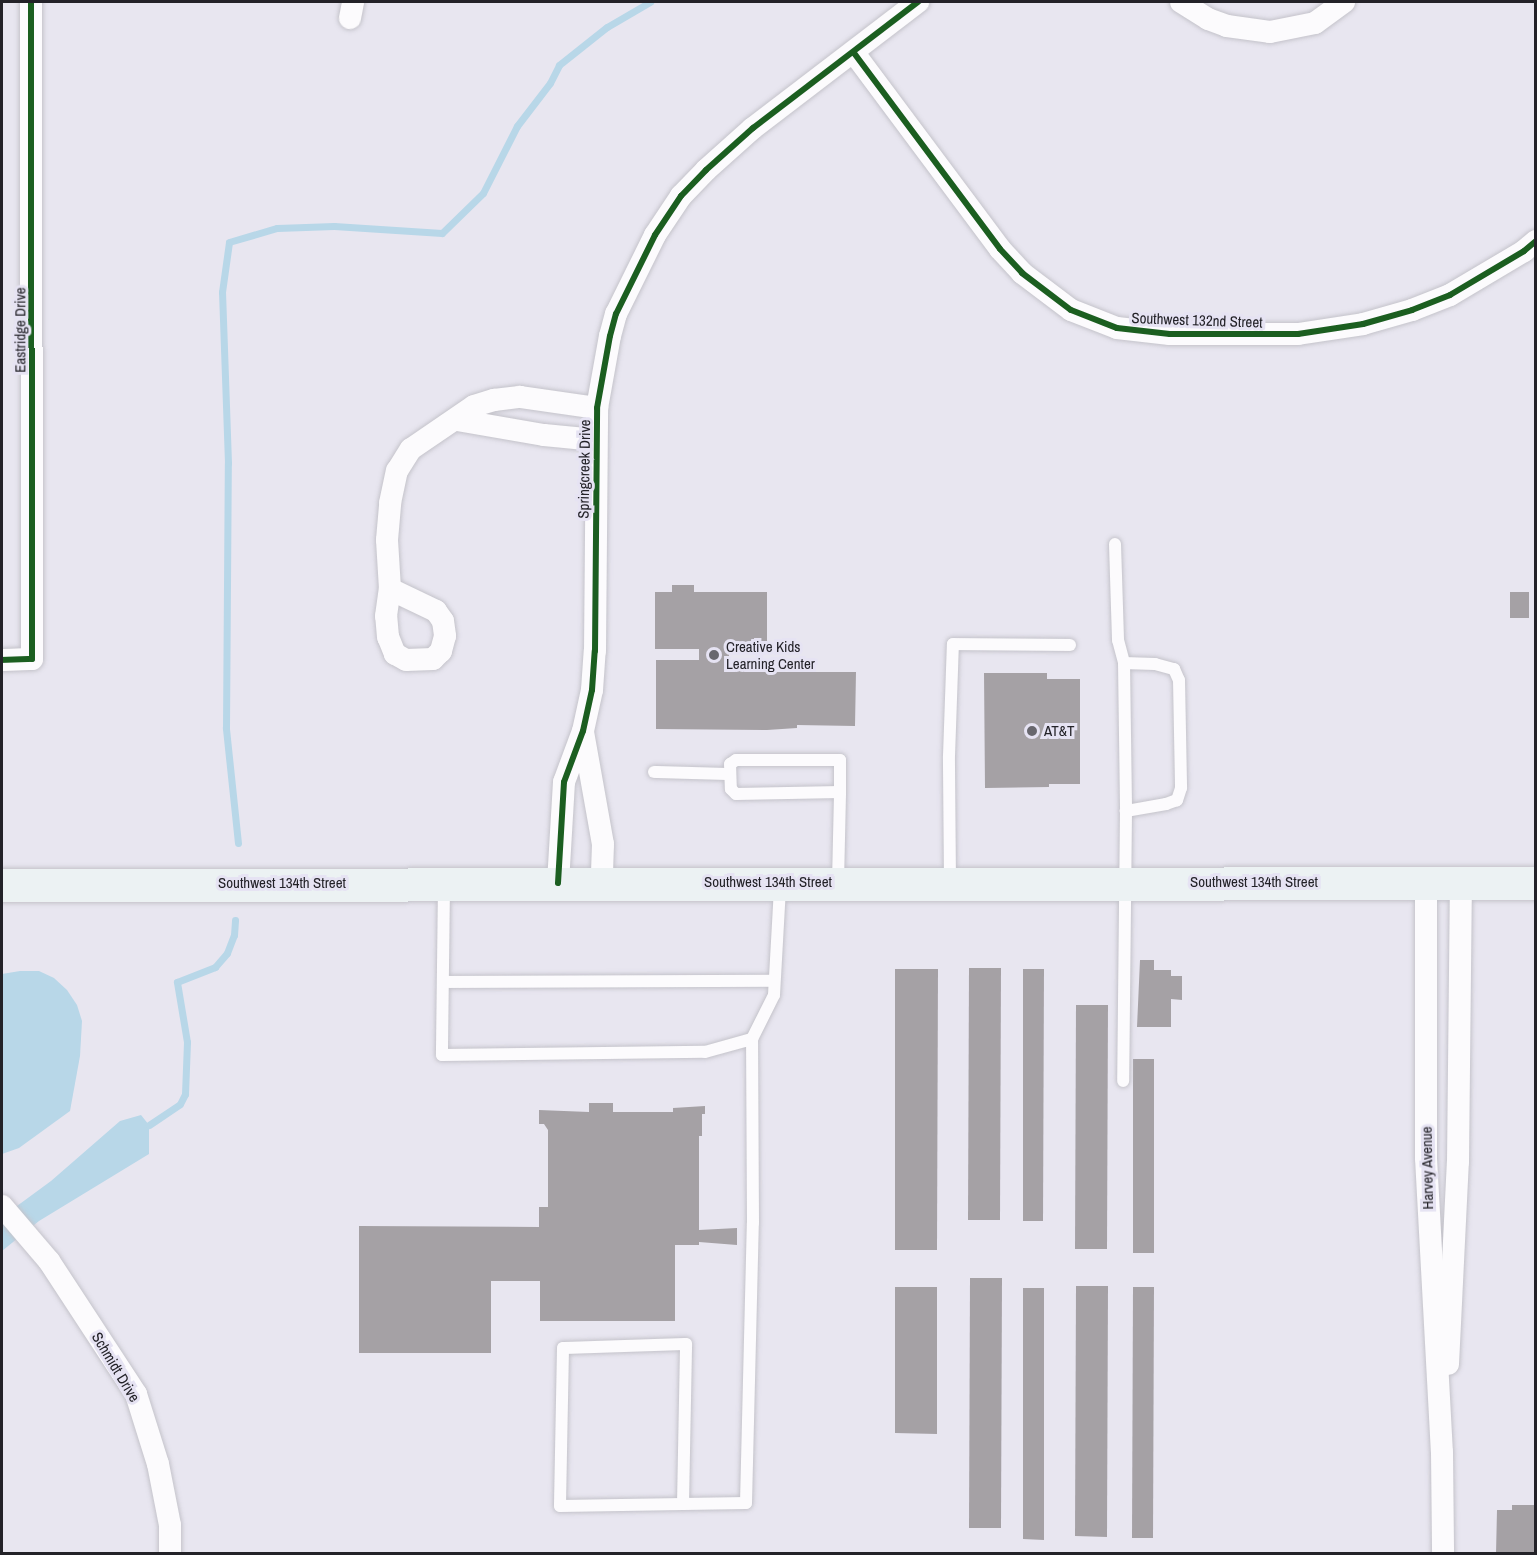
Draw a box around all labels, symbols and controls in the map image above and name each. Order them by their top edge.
street label: Eastridge Drive [11,287,29,373]
street label: Southwest 132nd Street [1131,309,1263,331]
street label: Springcreek Drive [574,419,594,519]
place label: Creative Kids Learning Center [726,637,815,672]
marker: Creative Kids Learning Center [707,648,721,662]
place label: AT&T [1044,722,1075,740]
marker: AT&T [1025,724,1039,738]
street label: Southwest 134th Street [704,873,832,891]
street label: Southwest 134th Street [1190,873,1318,891]
street label: Southwest 134th Street [218,874,346,892]
street label: Harvey Avenue [1417,1126,1437,1210]
street label: Schmidt Drive [88,1329,144,1405]

